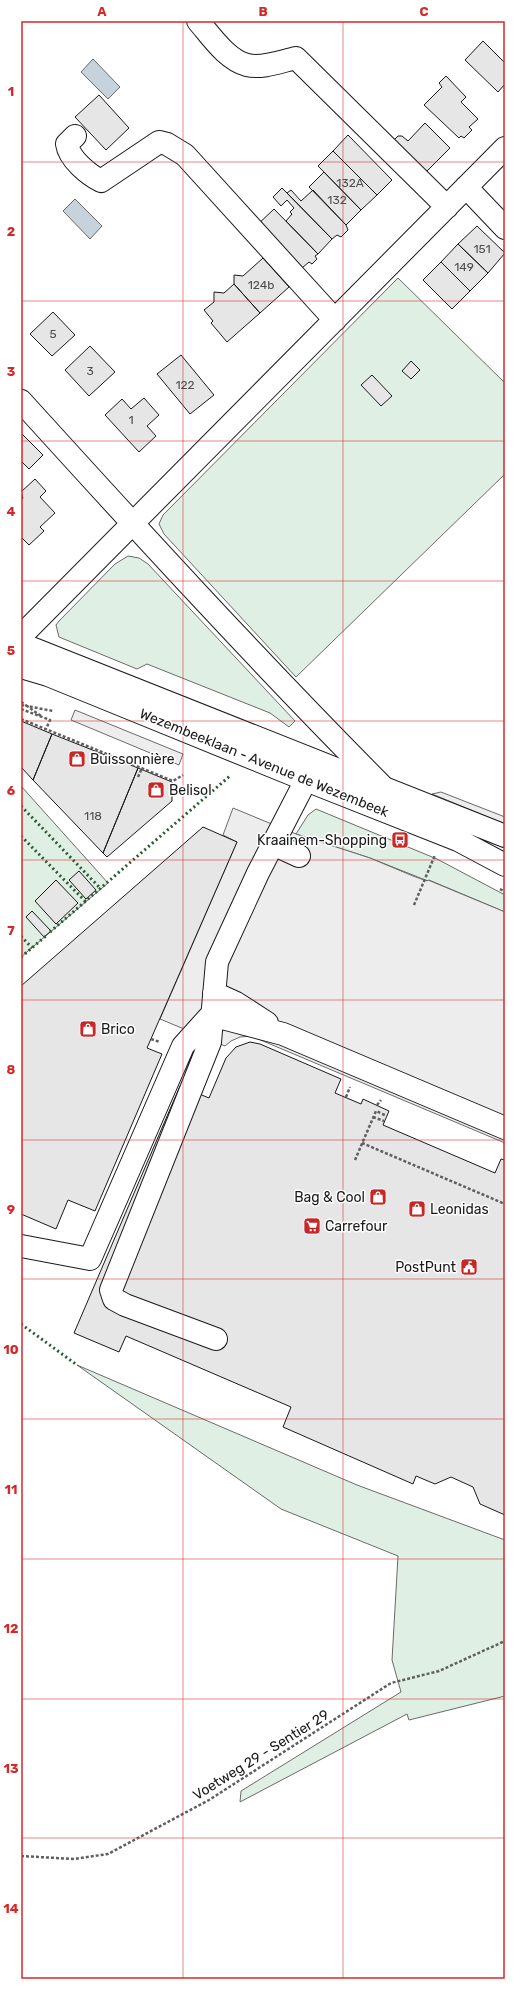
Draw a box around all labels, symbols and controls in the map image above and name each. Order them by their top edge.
text: A [97,4,107,19]
text: B [258,4,268,19]
text: C [419,4,429,19]
text: 1 [8,84,14,99]
house number: 132A [336,176,364,190]
house number: 132 [327,193,347,207]
text: 2 [7,224,15,239]
house number: 151 [473,242,491,256]
house number: 149 [454,260,474,274]
house number: 124b [248,278,274,292]
house number: 5 [49,327,57,341]
text: 3 [7,364,16,379]
house number: 3 [86,364,94,378]
house number: 122 [175,378,195,392]
house number: 1 [128,413,134,427]
text: 4 [7,504,16,519]
text: 5 [7,643,15,658]
street label: Wezembeeklaan - Avenue de Wezembeek [137,705,392,821]
shop icon: Buissonnière [67,749,87,769]
place label: Buissonnière [90,751,175,768]
shop icon: Belisol [146,780,166,800]
place label: Belisol [169,782,212,799]
text: 6 [7,783,16,798]
house number: 118 [84,809,102,823]
bus stop icon: Kraainem-Shopping [390,830,410,850]
place label: Kraainem-Shopping [257,832,387,849]
text: 7 [7,923,15,938]
shop icon: Brico [78,1019,98,1039]
place label: Brico [101,1021,135,1038]
text: 8 [7,1062,16,1077]
shop icon: Bag & Cool [368,1187,388,1207]
place label: Bag & Cool [294,1189,365,1206]
shop icon: Leonidas [407,1199,427,1219]
place label: Leonidas [430,1201,489,1218]
text: 9 [7,1202,15,1217]
supermarket icon: Carrefour [302,1216,322,1236]
place label: Carrefour [325,1218,388,1235]
public building icon: PostPunt [459,1257,479,1277]
place label: PostPunt [395,1259,457,1276]
text: 10 [3,1342,19,1357]
text: 11 [5,1482,17,1497]
text: 12 [4,1621,18,1636]
street label: Voetweg 29 - Sentier 29 [190,1706,332,1804]
text: 13 [3,1761,19,1776]
text: 14 [3,1901,19,1916]

